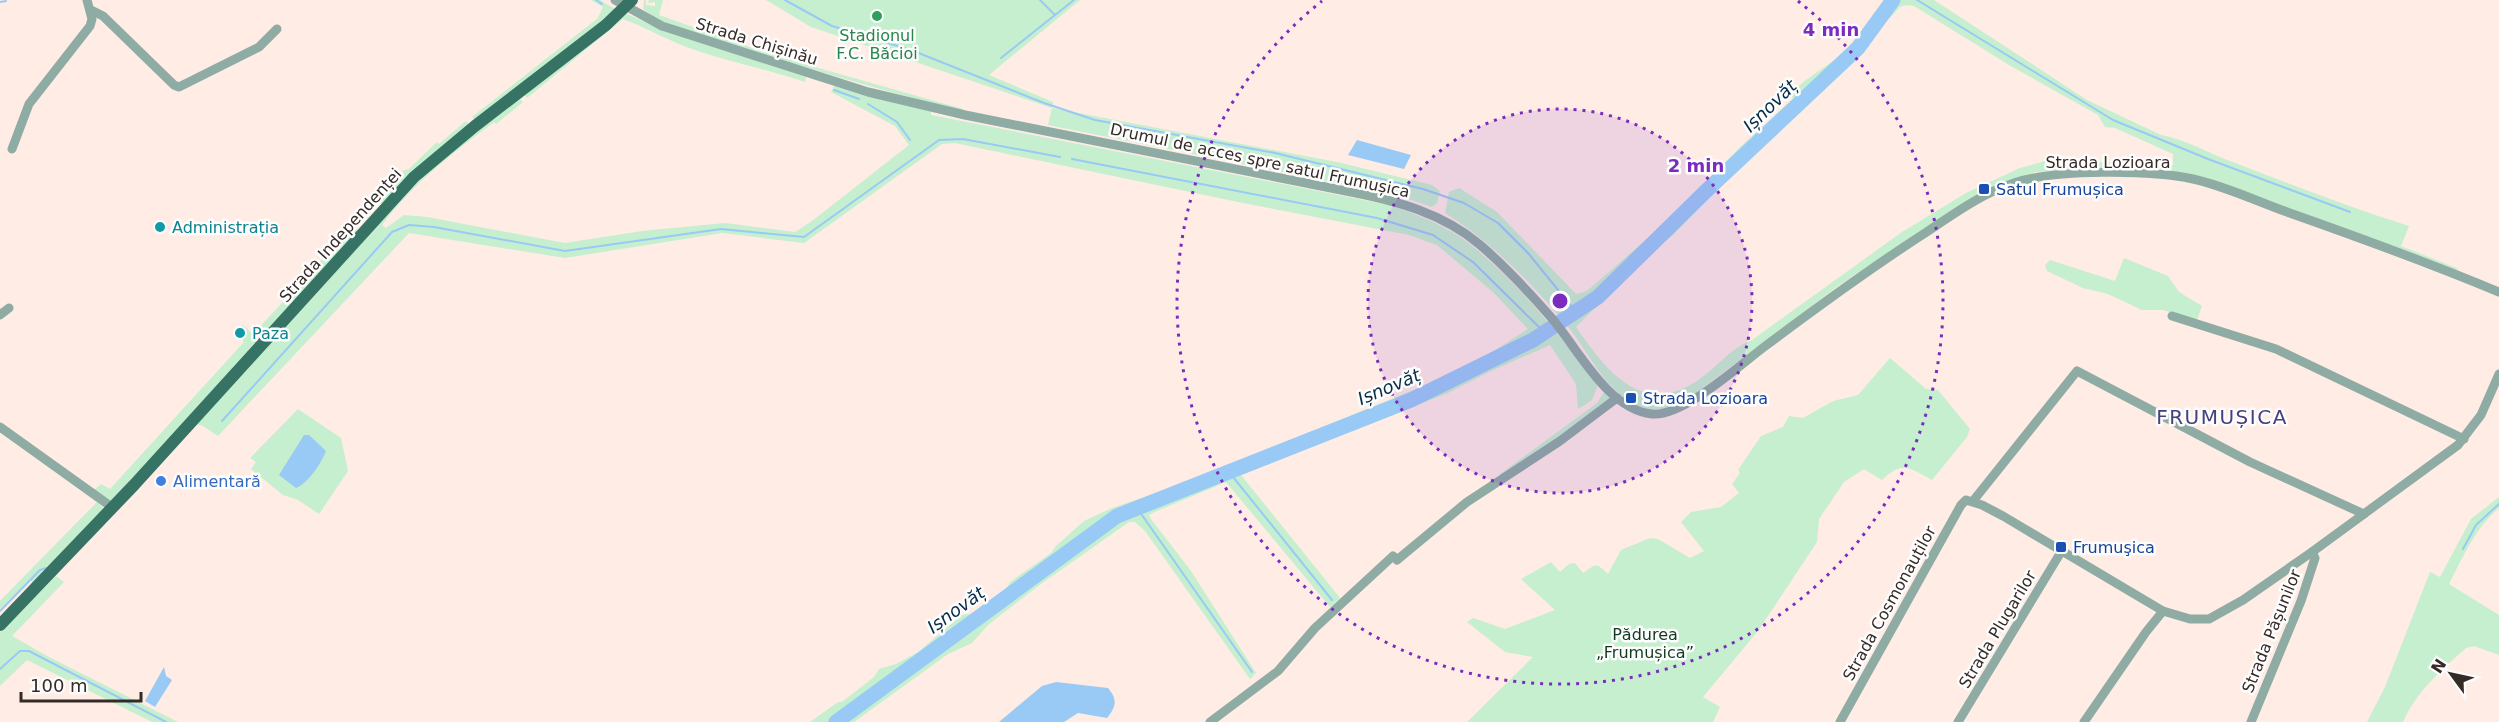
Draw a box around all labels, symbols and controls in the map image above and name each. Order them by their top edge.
marker: Stadionul F.C. Băcioi [870,9,884,23]
street label: Strada Chișinău [694,14,820,69]
text: 4 min [1803,19,1859,40]
place label: Stadionul F.C. Băcioi [836,26,918,63]
water label: Ișnovăț [1739,75,1802,137]
street label: Drumul de acces spre satul Frumușica [1108,119,1411,202]
street label: Strada Lozioara [2045,153,2171,172]
text: 2 min [1668,155,1724,176]
street label: Strada Independenței [275,164,405,306]
place label: Satul Frumușica [1996,180,2124,199]
marker: Satul Frumușica [1977,182,1991,196]
place label: Administrația [172,218,279,237]
marker: Administrația [153,220,167,234]
centre of rings [1550,291,1570,311]
place label: Paza [252,324,289,343]
marker: Paza [233,326,247,340]
water label: Ișnovăț [1354,364,1424,410]
place label: Strada Lozioara [1643,389,1768,408]
marker: Strada Lozioara [1624,391,1638,405]
district label: FRUMUȘICA [2156,405,2288,429]
place label: Alimentară [173,472,261,491]
marker: Alimentară [154,474,168,488]
street label: Strada Cosmonauților [1839,522,1940,684]
place label: Frumuşica [2073,538,2155,557]
marker: Frumuşica [2054,540,2068,554]
street label: Strada Pășunilor [2238,566,2305,696]
street label: Strada Plugarilor [1955,567,2040,692]
water label: Ișnovăț [923,581,990,638]
park label: Pădurea „Frumușica” [1596,625,1694,662]
north arrow [2421,644,2481,704]
text: N [2427,655,2450,677]
scale bar [21,665,141,703]
text: 100 m [30,675,88,696]

